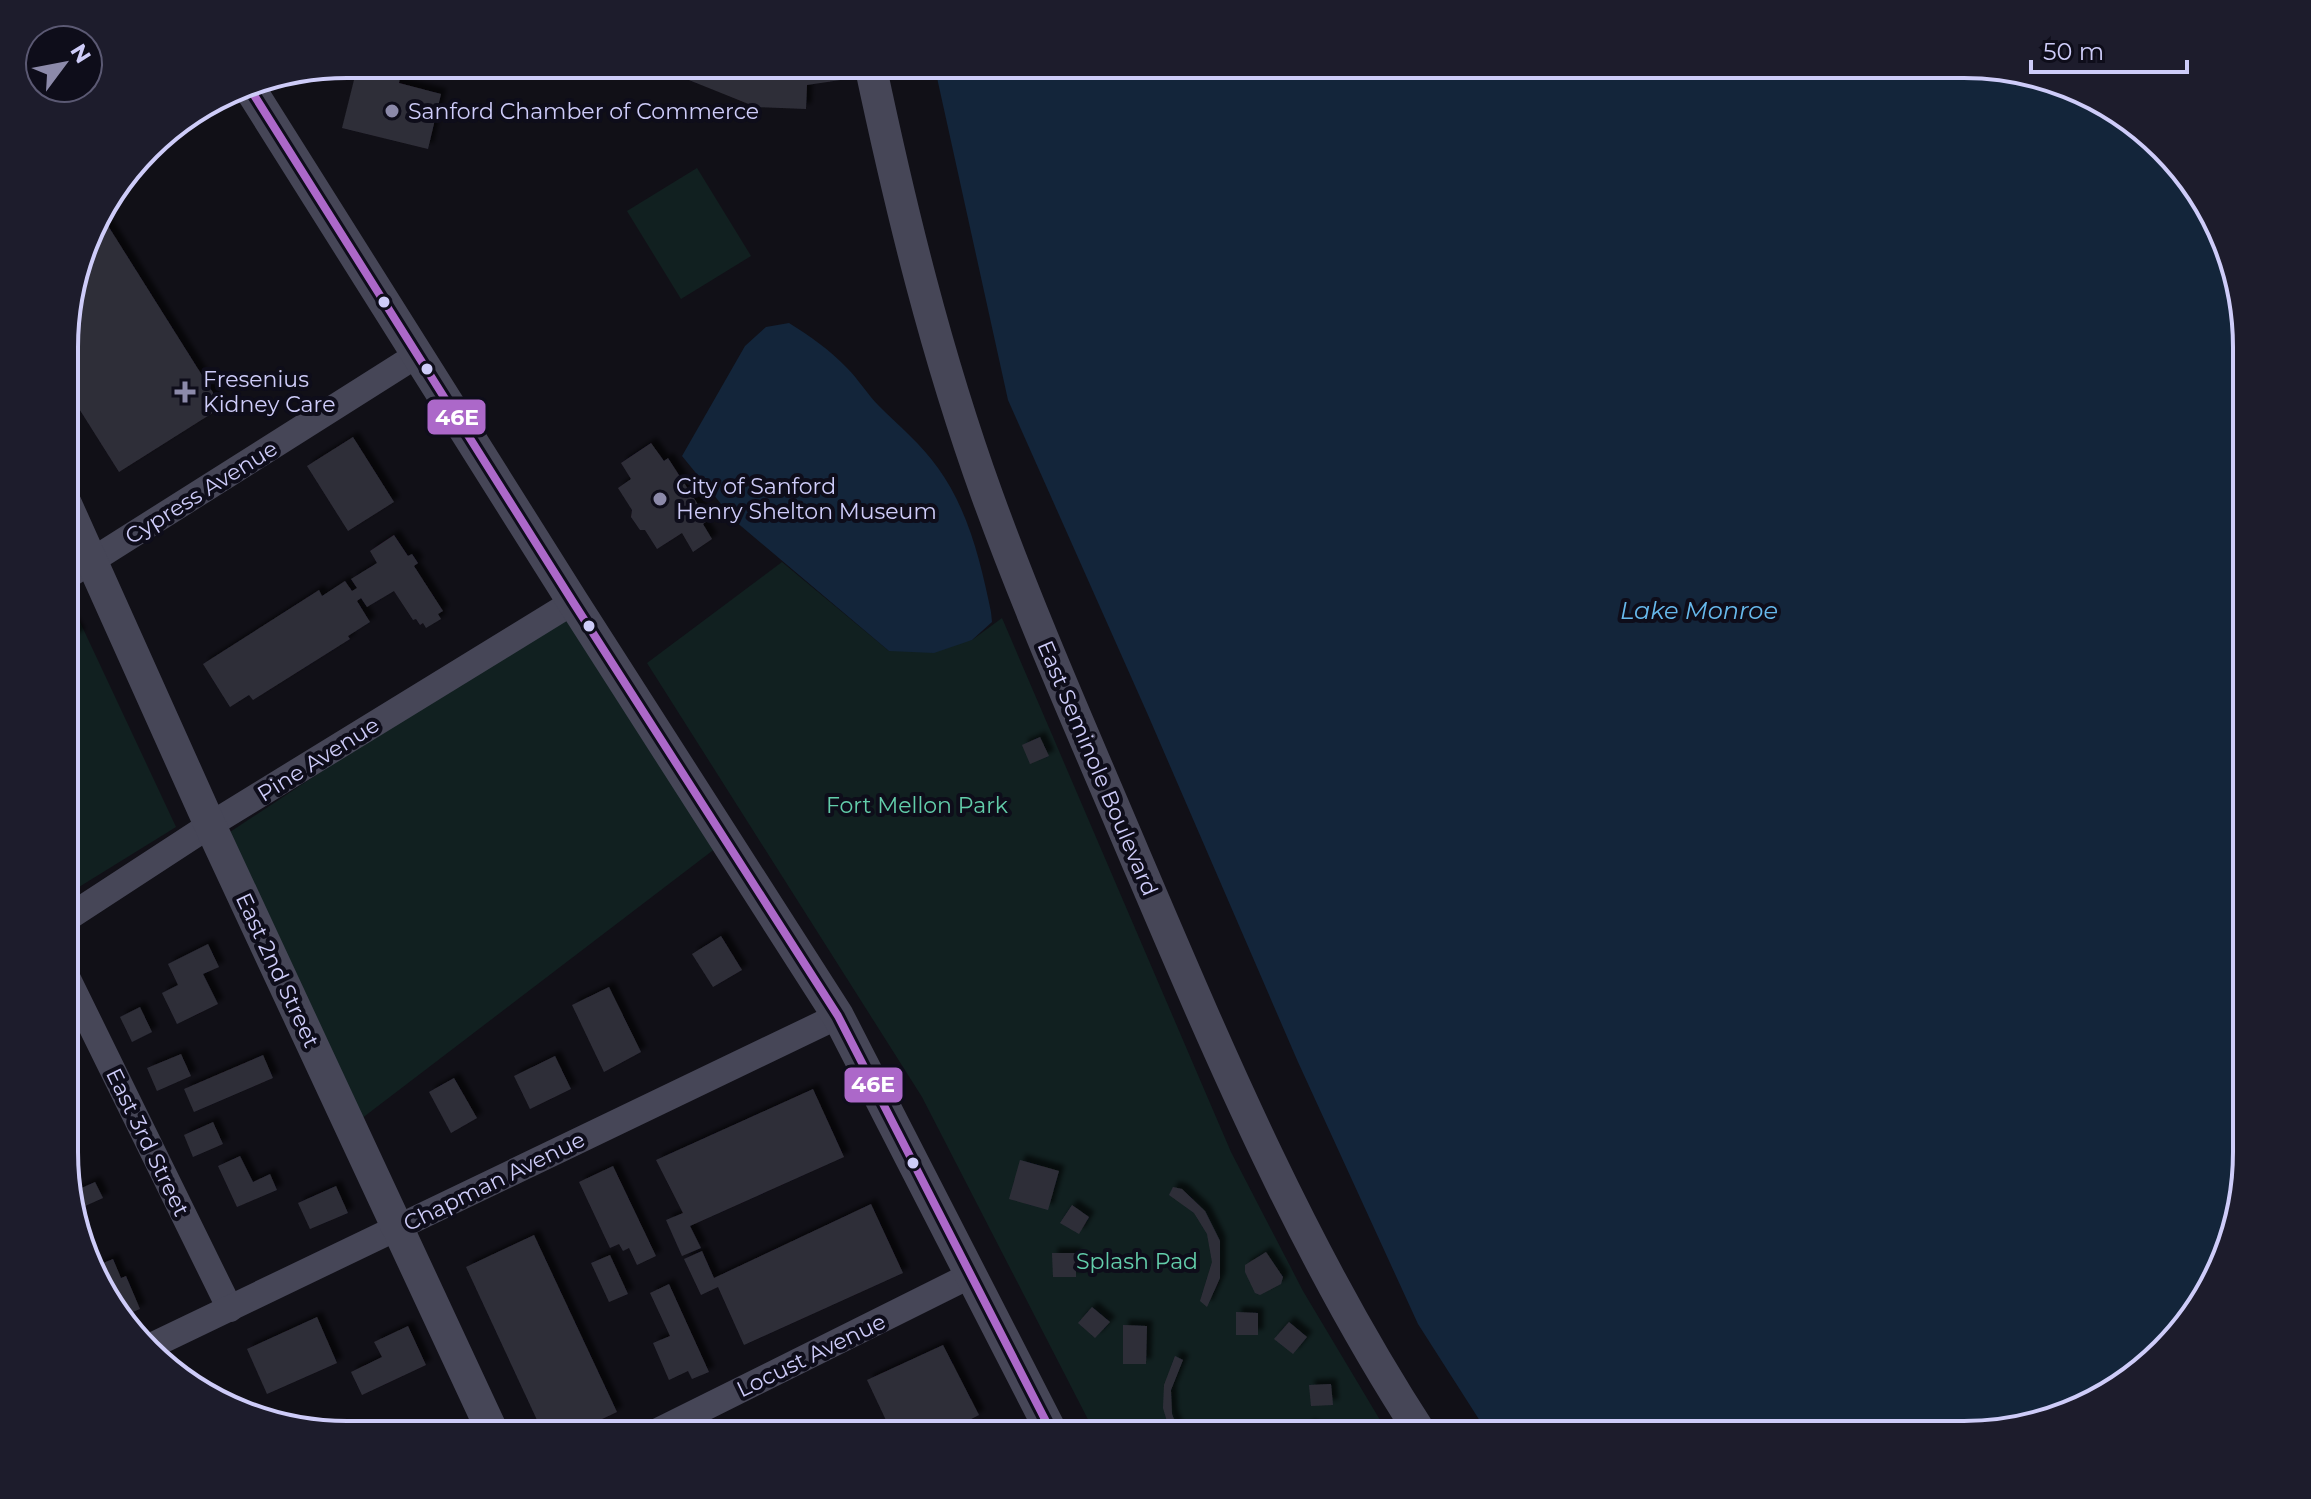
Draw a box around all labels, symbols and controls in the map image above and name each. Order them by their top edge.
north arrow [24,24,104,104]
scale bar [2031,24,2187,74]
text: 50 m [2043,37,2104,66]
text: N [64,39,97,68]
place label: Sanford Chamber of Commerce [408,98,759,125]
marker: Sanford Chamber of Commerce [383,102,401,120]
unlabelled marker [376,294,392,310]
unlabelled marker [419,361,435,377]
place label: Fresenius Kidney Care [203,366,335,418]
marker: Fresenius Kidney Care [174,381,196,403]
line badge: 46E [426,398,487,436]
text: 46E [435,404,479,431]
street label: Cypress Avenue [120,435,282,550]
place label: City of Sanford Henry Shelton Museum [676,473,937,525]
marker: City of Sanford Henry Shelton Museum [651,490,669,508]
water label: Lake Monroe [1620,596,1778,625]
unlabelled marker [581,618,597,634]
street label: East Seminole Boulevard [1031,636,1164,900]
street label: Pine Avenue [252,711,384,808]
park label: Fort Mellon Park [826,792,1009,819]
street label: East 2nd Street [230,889,325,1052]
street label: East 3rd Street [100,1064,195,1221]
line badge: 46E [843,1066,904,1104]
text: 46E [851,1071,895,1098]
street label: Chapman Avenue [399,1126,589,1237]
unlabelled marker [905,1155,921,1171]
park label: Splash Pad [1076,1248,1198,1275]
street label: Locust Avenue [732,1308,890,1403]

